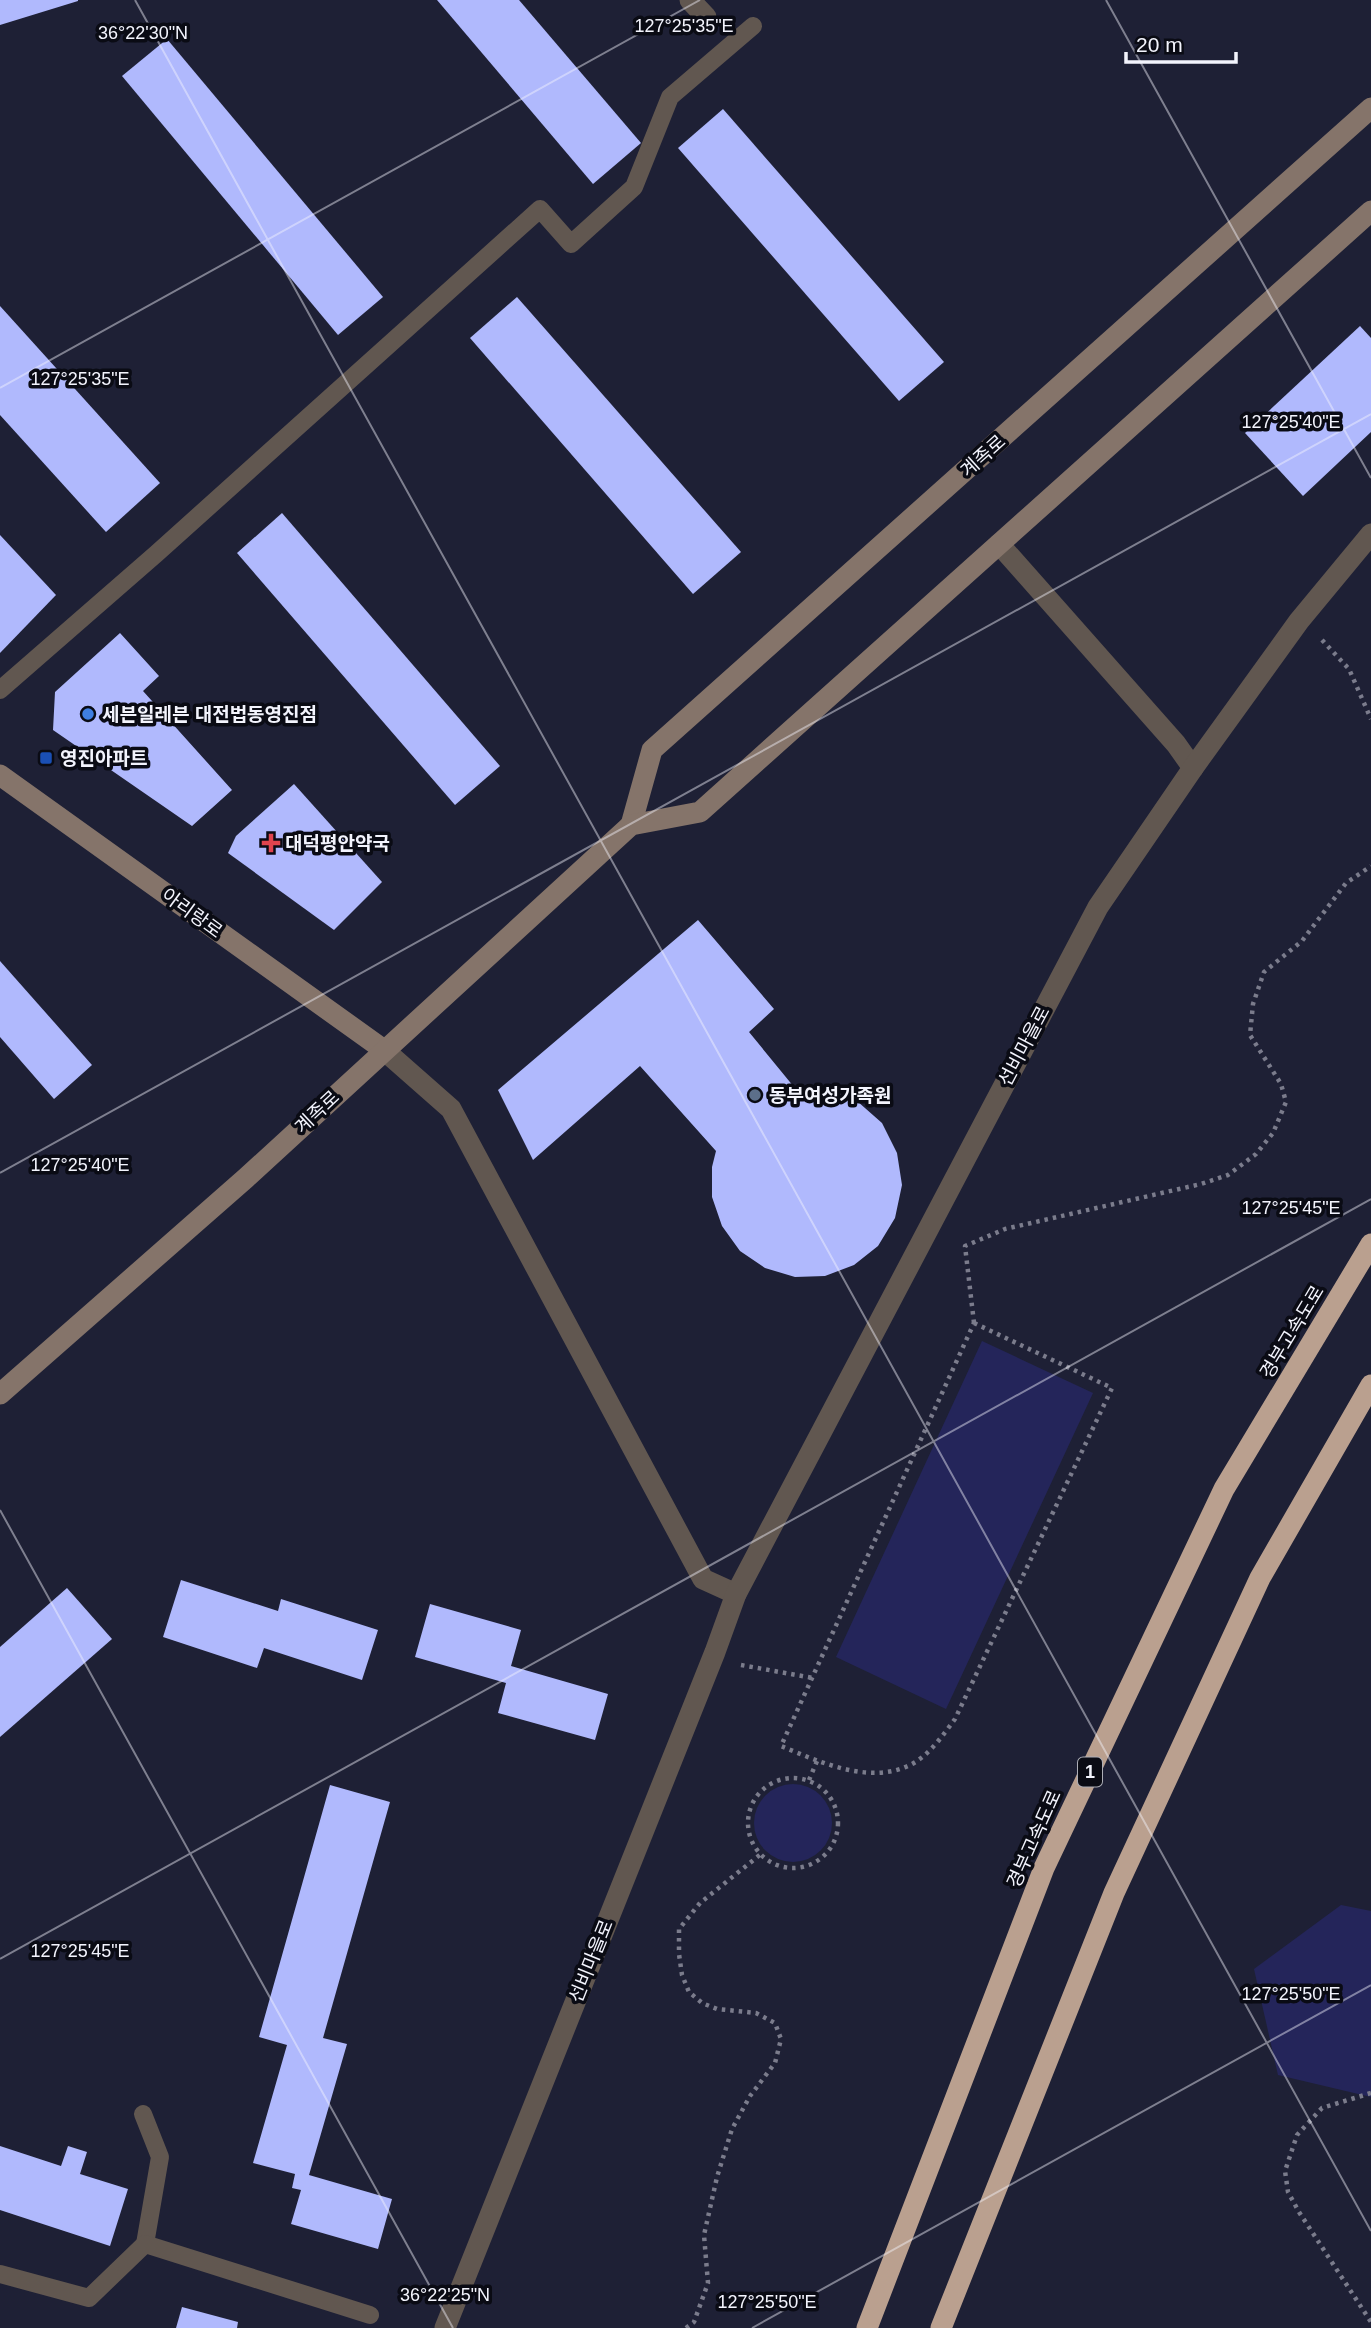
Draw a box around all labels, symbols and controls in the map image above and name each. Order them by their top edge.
text: 127°25'35"E [634,16,734,36]
scale bar [1126,21,1236,65]
text: 36°22'30"N [98,23,188,43]
text: 20 m [1136,33,1183,56]
text: 127°25'35"E [30,369,130,389]
text: 127°25'40"E [1241,412,1341,432]
street label: 계족로 [956,431,1010,481]
place label: 세븐일레븐 대전법동영진점 [102,704,317,725]
marker: 세븐일레븐 대전법동영진점 [80,706,96,722]
place label: 영진아파트 [60,748,147,769]
marker: 영진아파트 [38,750,54,766]
place label: 대덕평안약국 [285,833,390,854]
marker: 대덕평안약국 [263,835,279,851]
street label: 아리랑로 [158,884,226,942]
street label: 선비마을로 [994,1002,1054,1090]
place label: 동부여성가족원 [769,1085,891,1106]
street label: 계족로 [291,1086,343,1138]
marker: 동부여성가족원 [747,1087,763,1103]
text: 127°25'40"E [30,1155,130,1175]
text: 127°25'45"E [1241,1198,1341,1218]
street label: 경부고속도로 [1256,1282,1328,1382]
road number: 1 [1078,1758,1102,1786]
street label: 경부고속도로 [1003,1787,1065,1891]
street label: 선비마을로 [565,1917,617,2005]
text: 127°25'45"E [30,1941,130,1961]
text: 127°25'50"E [1241,1984,1341,2004]
text: 36°22'25"N [400,2285,490,2305]
text: 127°25'50"E [717,2292,817,2312]

